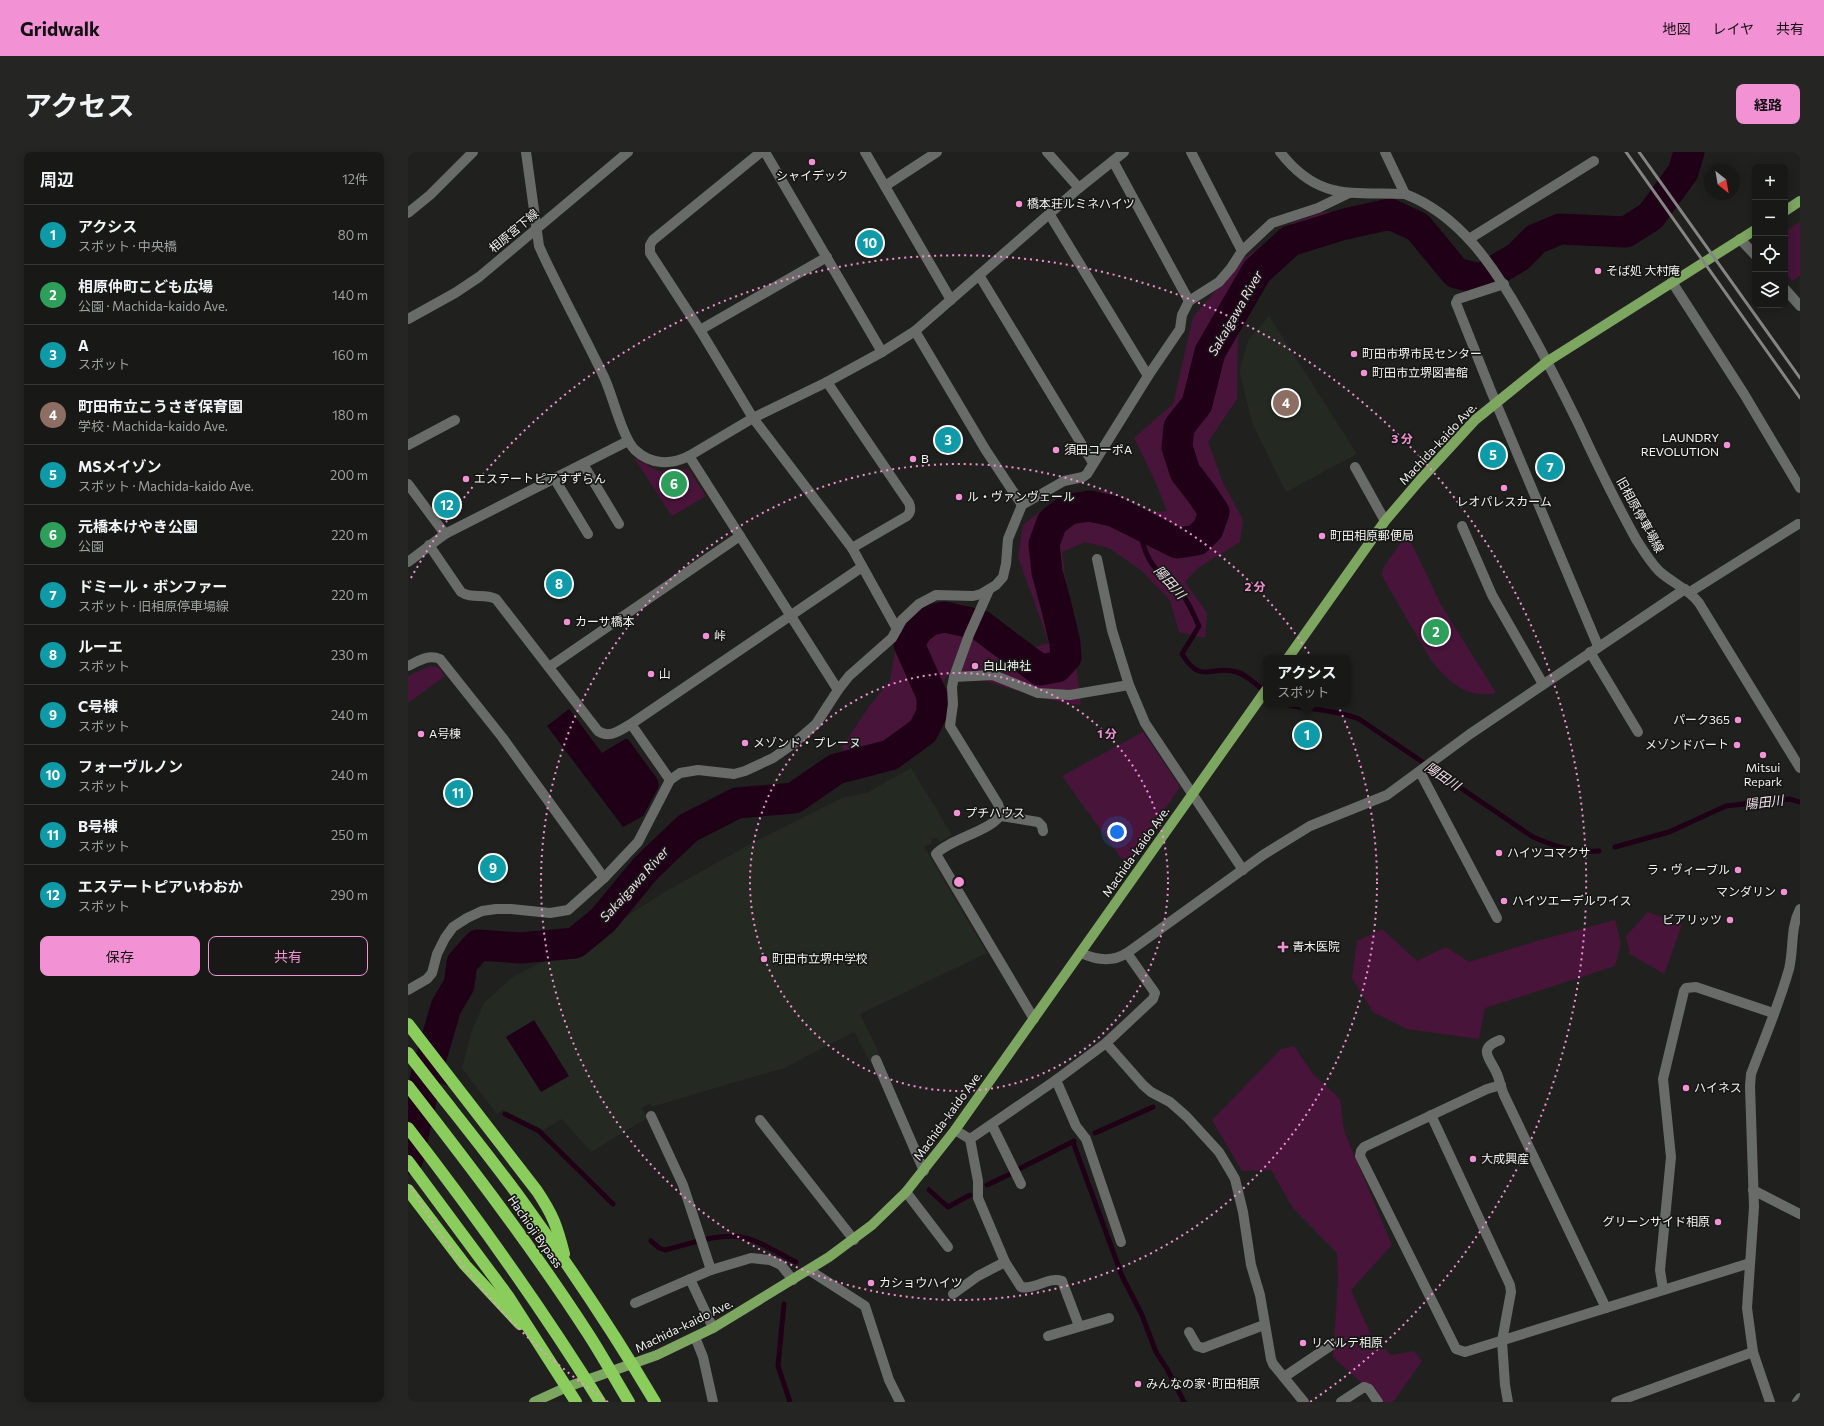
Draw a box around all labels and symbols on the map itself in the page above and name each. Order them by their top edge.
marker: シャイデック [807,157,817,167]
north arrow [1704,164,1740,200]
place label: シャイデック [776,168,848,182]
place label: 橋本荘ルミネハイツ [1027,196,1135,210]
marker: 橋本荘ルミネハイツ [1014,199,1024,209]
street label: 相原宮下線 [486,206,541,255]
pin: 10 [857,228,883,258]
place label: そば処 大村庵 [1606,263,1680,277]
marker: そば処 大村庵 [1593,266,1603,276]
water label: Sakaigawa River [1204,267,1266,358]
place label: 町田市堺市民センター [1362,346,1482,360]
marker: 町田市堺市民センター [1349,349,1359,359]
place label: 町田市立堺図書館 [1372,365,1468,379]
marker: 町田市立堺図書館 [1359,368,1369,378]
pin: 4 [1273,388,1299,418]
street label: Machida-kaido Ave. [1396,399,1479,487]
pin: 3 [935,425,961,455]
place label: LAUNDRY REVOLUTION [1641,430,1719,458]
text: 3 分 [1391,431,1413,445]
pin: 5 [1480,440,1506,470]
marker: LAUNDRY REVOLUTION [1722,440,1732,450]
place label: 須田コーポA [1064,442,1132,456]
marker: 須田コーポA [1051,445,1061,455]
place label: B [921,451,929,465]
pin: 7 [1537,452,1563,482]
marker: B [908,454,918,464]
pin: 6 [661,469,687,499]
place label: エステートピアすずらん [474,471,606,485]
marker: エステートピアすずらん [461,474,471,484]
street label: 旧相原停車場線 [1614,474,1667,555]
marker: レオパレスカーム [1499,483,1509,493]
place label: ル・ヴァンヴェール [967,489,1075,503]
pin: 12 [434,490,460,520]
marker: ル・ヴァンヴェール [954,492,964,502]
place label: レオパレスカーム [1456,494,1552,508]
place label: 町田相原郵便局 [1330,528,1414,542]
marker: 町田相原郵便局 [1317,531,1327,541]
water label: 陽田川 [1151,562,1190,603]
pin: 8 [546,569,572,599]
text: 2 分 [1244,579,1266,593]
place label: カーサ橋本 [575,614,635,628]
marker: カーサ橋本 [562,617,572,627]
pin: 2 [1423,617,1449,647]
place label: 峠 [714,628,726,642]
marker: 峠 [701,631,711,641]
place label: 白山神社 [983,658,1031,672]
marker: 白山神社 [970,661,980,671]
place label: 山 [659,666,671,680]
marker: 山 [646,669,656,679]
place label: パーク365 [1673,712,1730,726]
marker: パーク365 [1733,715,1743,725]
pin: 1 [1294,720,1320,750]
place label: A号棟 [429,726,461,740]
text: 1 分 [1097,726,1117,740]
marker: A号棟 [416,729,426,739]
place label: メゾンド・プレーヌ [753,735,861,749]
place label: メゾンドバート [1645,737,1729,751]
marker: メゾンド・プレーヌ [740,738,750,748]
marker: メゾンドバート [1732,740,1742,750]
marker: Mitsui Repark [1758,750,1768,760]
water label: 陽田川 [1422,758,1465,795]
place label: Mitsui Repark [1744,760,1783,788]
pin: 11 [445,778,471,808]
water label: 陽田川 [1744,791,1786,812]
street label: Machida-kaido Ave. [1099,803,1172,899]
place label: プチハウス [965,805,1025,819]
marker: プチハウス [952,808,962,818]
your location [1107,822,1127,842]
water label: Sakaigawa River [596,843,672,925]
place label: ハイツコマクサ [1507,845,1591,859]
marker: ハイツコマクサ [1494,848,1504,858]
pin: 9 [480,853,506,883]
place label: ラ・ヴィーブル [1647,862,1730,876]
marker: ラ・ヴィーブル [1733,865,1743,875]
centre of rings [952,875,966,889]
place label: マンダリン [1716,884,1776,898]
marker: マンダリン [1779,887,1789,897]
place label: ハイツエーデルワイス [1512,893,1631,907]
marker: ハイツエーデルワイス [1499,896,1509,906]
place label: ビアリッツ [1662,912,1722,926]
marker: ビアリッツ [1725,915,1735,925]
place label: 青木医院 [1292,939,1340,953]
marker: 青木医院 [1277,941,1289,953]
place label: 町田市立堺中学校 [772,951,868,965]
marker: 町田市立堺中学校 [759,954,769,964]
street label: Machida-kaido Ave. [910,1068,984,1163]
place label: ハイネス [1694,1080,1742,1094]
marker: ハイネス [1681,1083,1691,1093]
place label: 大成興産 [1481,1151,1529,1165]
marker: 大成興産 [1468,1154,1478,1164]
street label: Hachioji Bypass [506,1193,566,1270]
place label: グリーンサイド相原 [1603,1214,1710,1228]
marker: グリーンサイド相原 [1713,1217,1723,1227]
place label: カショウハイツ [879,1275,963,1289]
marker: カショウハイツ [866,1278,876,1288]
street label: Machida-kaido Ave. [632,1295,735,1355]
place label: リベルテ相原 [1311,1335,1383,1349]
marker: リベルテ相原 [1298,1338,1308,1348]
place label: みんなの家･町田相原 [1146,1376,1260,1390]
marker: みんなの家･町田相原 [1133,1379,1143,1389]

